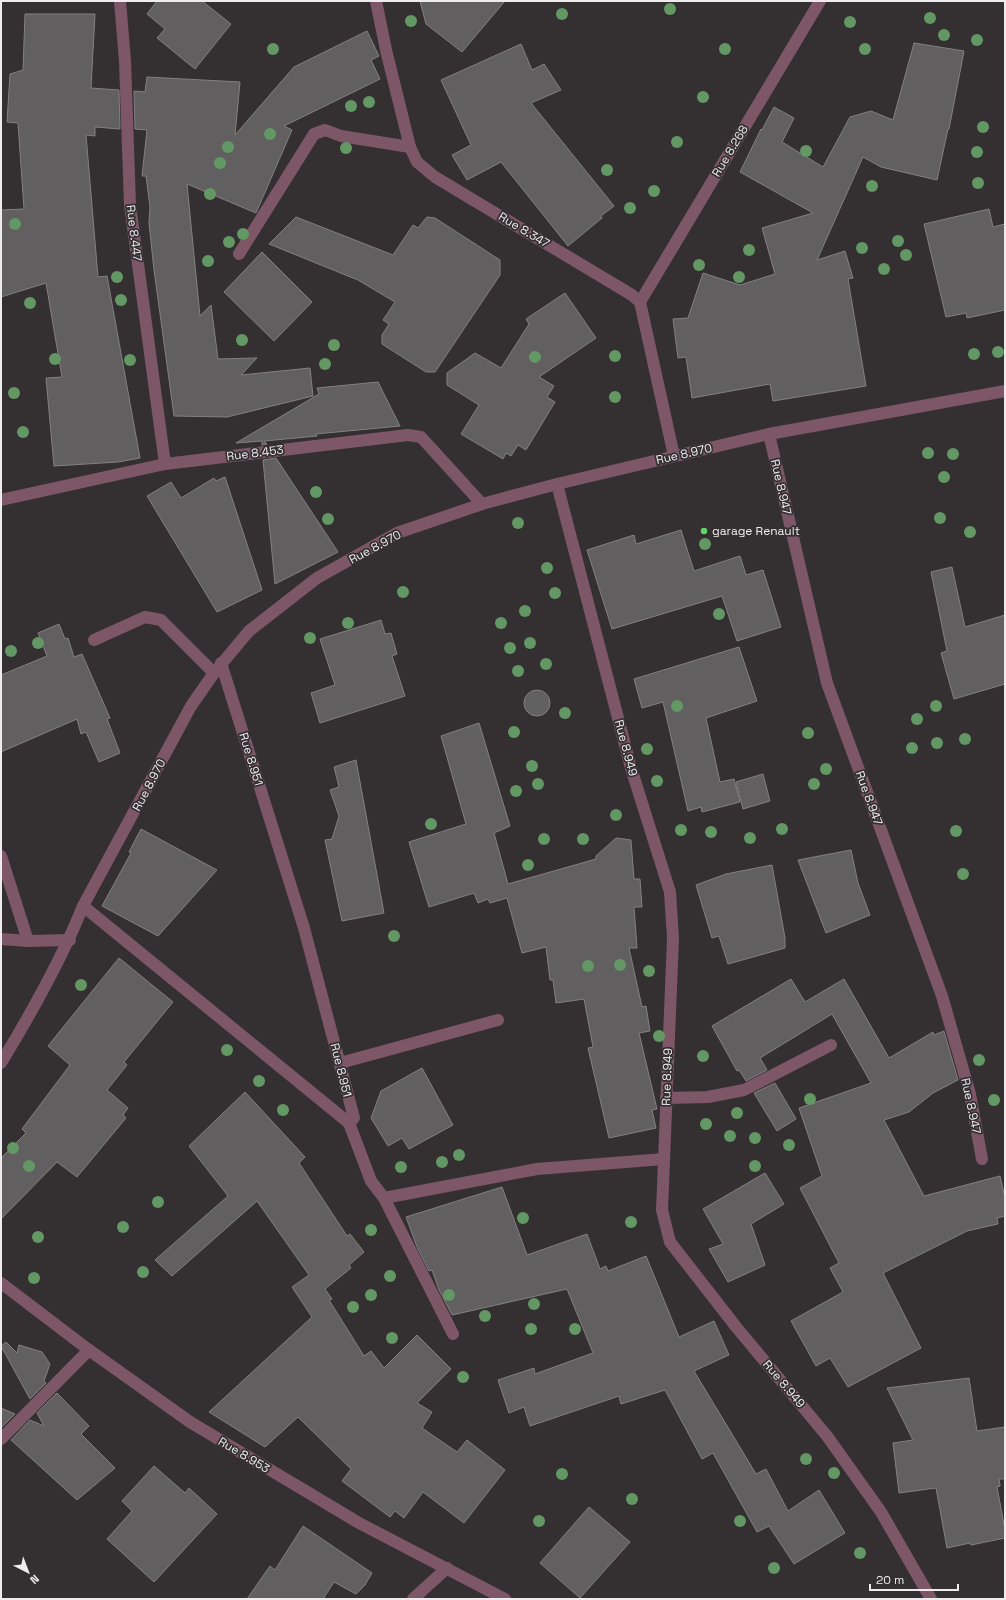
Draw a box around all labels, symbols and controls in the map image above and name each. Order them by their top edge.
street label: Rue 8.268 [708,122,752,180]
street label: Rue 8.447 [123,204,145,262]
street label: Rue 8.347 [496,209,553,252]
street label: Rue 8.970 [654,440,714,468]
street label: Rue 8.453 [225,442,285,464]
street label: Rue 8.947 [767,458,795,517]
place label: garage Renault [712,523,800,539]
marker: garage Renault [699,526,709,536]
street label: Rue 8.970 [346,527,404,567]
street label: Rue 8.949 [611,718,641,778]
street label: Rue 8.951 [235,730,267,788]
street label: Rue 8.970 [129,756,169,814]
street label: Rue 8.947 [852,769,886,828]
street label: Rue 8.951 [327,1041,355,1099]
street label: Rue 8.949 [658,1048,676,1106]
street label: Rue 8.947 [957,1077,985,1136]
street label: Rue 8.949 [759,1357,809,1411]
street label: Rue 8.953 [215,1433,273,1477]
north arrow [8,1552,48,1592]
scale bar [870,1566,958,1592]
text: N [27,1572,42,1587]
text: 20 m [876,1572,904,1588]

